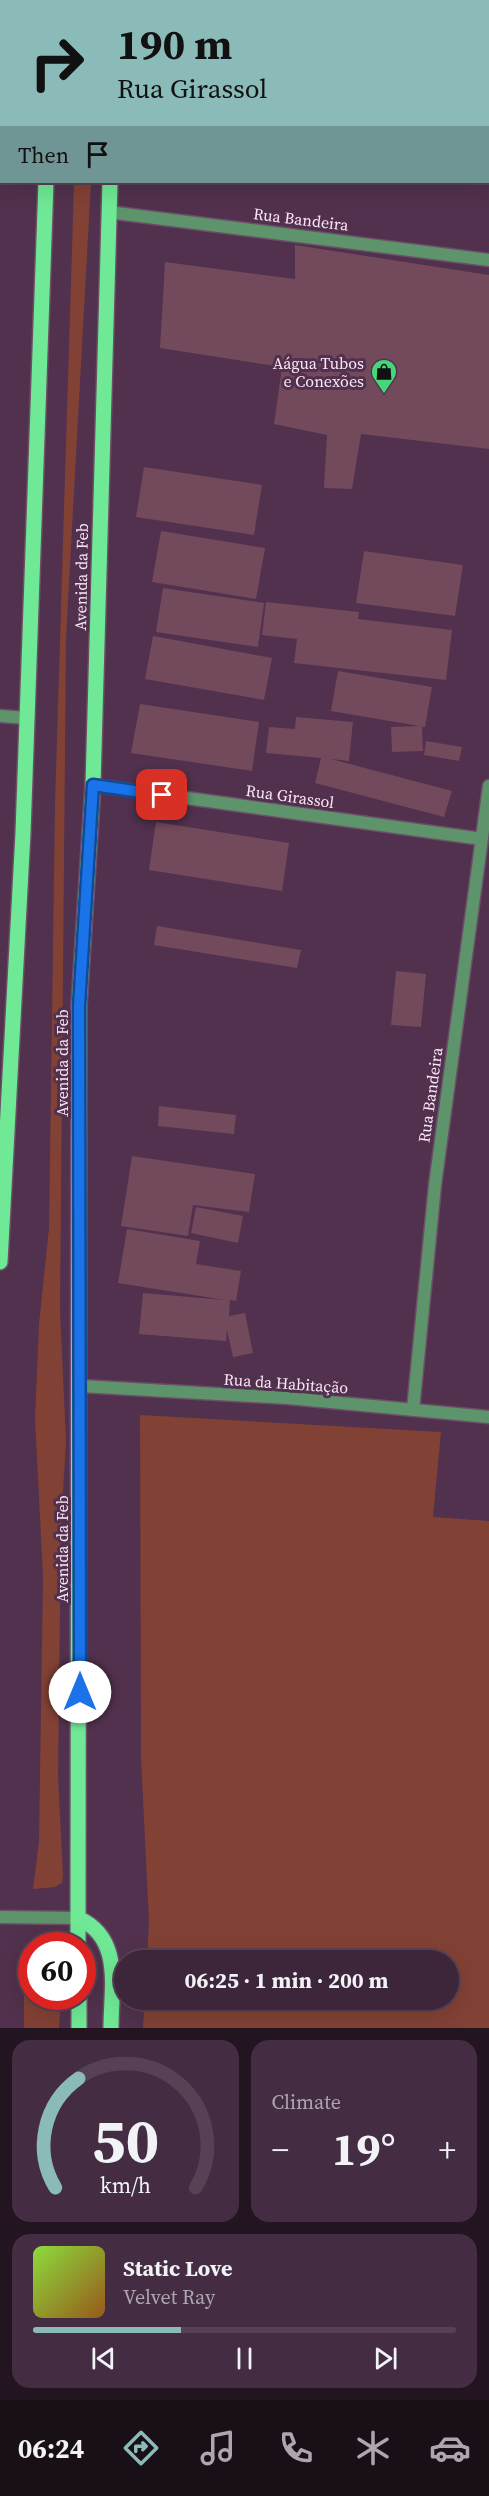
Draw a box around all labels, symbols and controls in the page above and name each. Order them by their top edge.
text: 190 m [117,15,232,73]
icon: right [18,24,96,102]
text: Rua Girassol [117,70,267,107]
icon: arrive [81,138,114,171]
text: Then [18,140,69,170]
street label: Rua Bandeira [252,202,351,236]
place label: Aágua Tubos e Conexões [273,352,364,392]
shop icon: Aágua Tubos e Conexões [369,357,399,395]
street label: Avenida da Feb [69,523,93,631]
pin [136,769,187,820]
icon: arrive [145,778,178,811]
street label: Rua Girassol [244,779,336,813]
street label: Avenida da Feb [51,1009,73,1117]
street label: Rua Bandeira [412,1045,448,1144]
street label: Rua da Habitação [223,1368,349,1398]
street label: Avenida da Feb [51,1495,73,1603]
position arrow [48,1660,112,1724]
speed limit sign: 60 [18,1932,96,2010]
text: 06:25 · 1 min · 200 m [185,1965,388,1995]
text: Climate [272,2088,341,2116]
text: 50 [91,2097,159,2183]
text: 19° [332,2118,396,2180]
text: − [272,2127,289,2172]
text: + [438,2127,456,2172]
text: km/h [100,2171,151,2200]
text: Static Love [123,2253,233,2283]
text: Velvet Ray [123,2283,215,2311]
icon: previous [87,2342,120,2375]
icon: pause [228,2342,261,2375]
icon: next [369,2342,402,2375]
icon: directions [120,2427,162,2469]
icon: music [197,2427,239,2469]
icon: phone [275,2427,317,2469]
icon: climate [352,2427,394,2469]
icon: car [429,2427,471,2469]
text: 06:24 [18,2430,84,2467]

